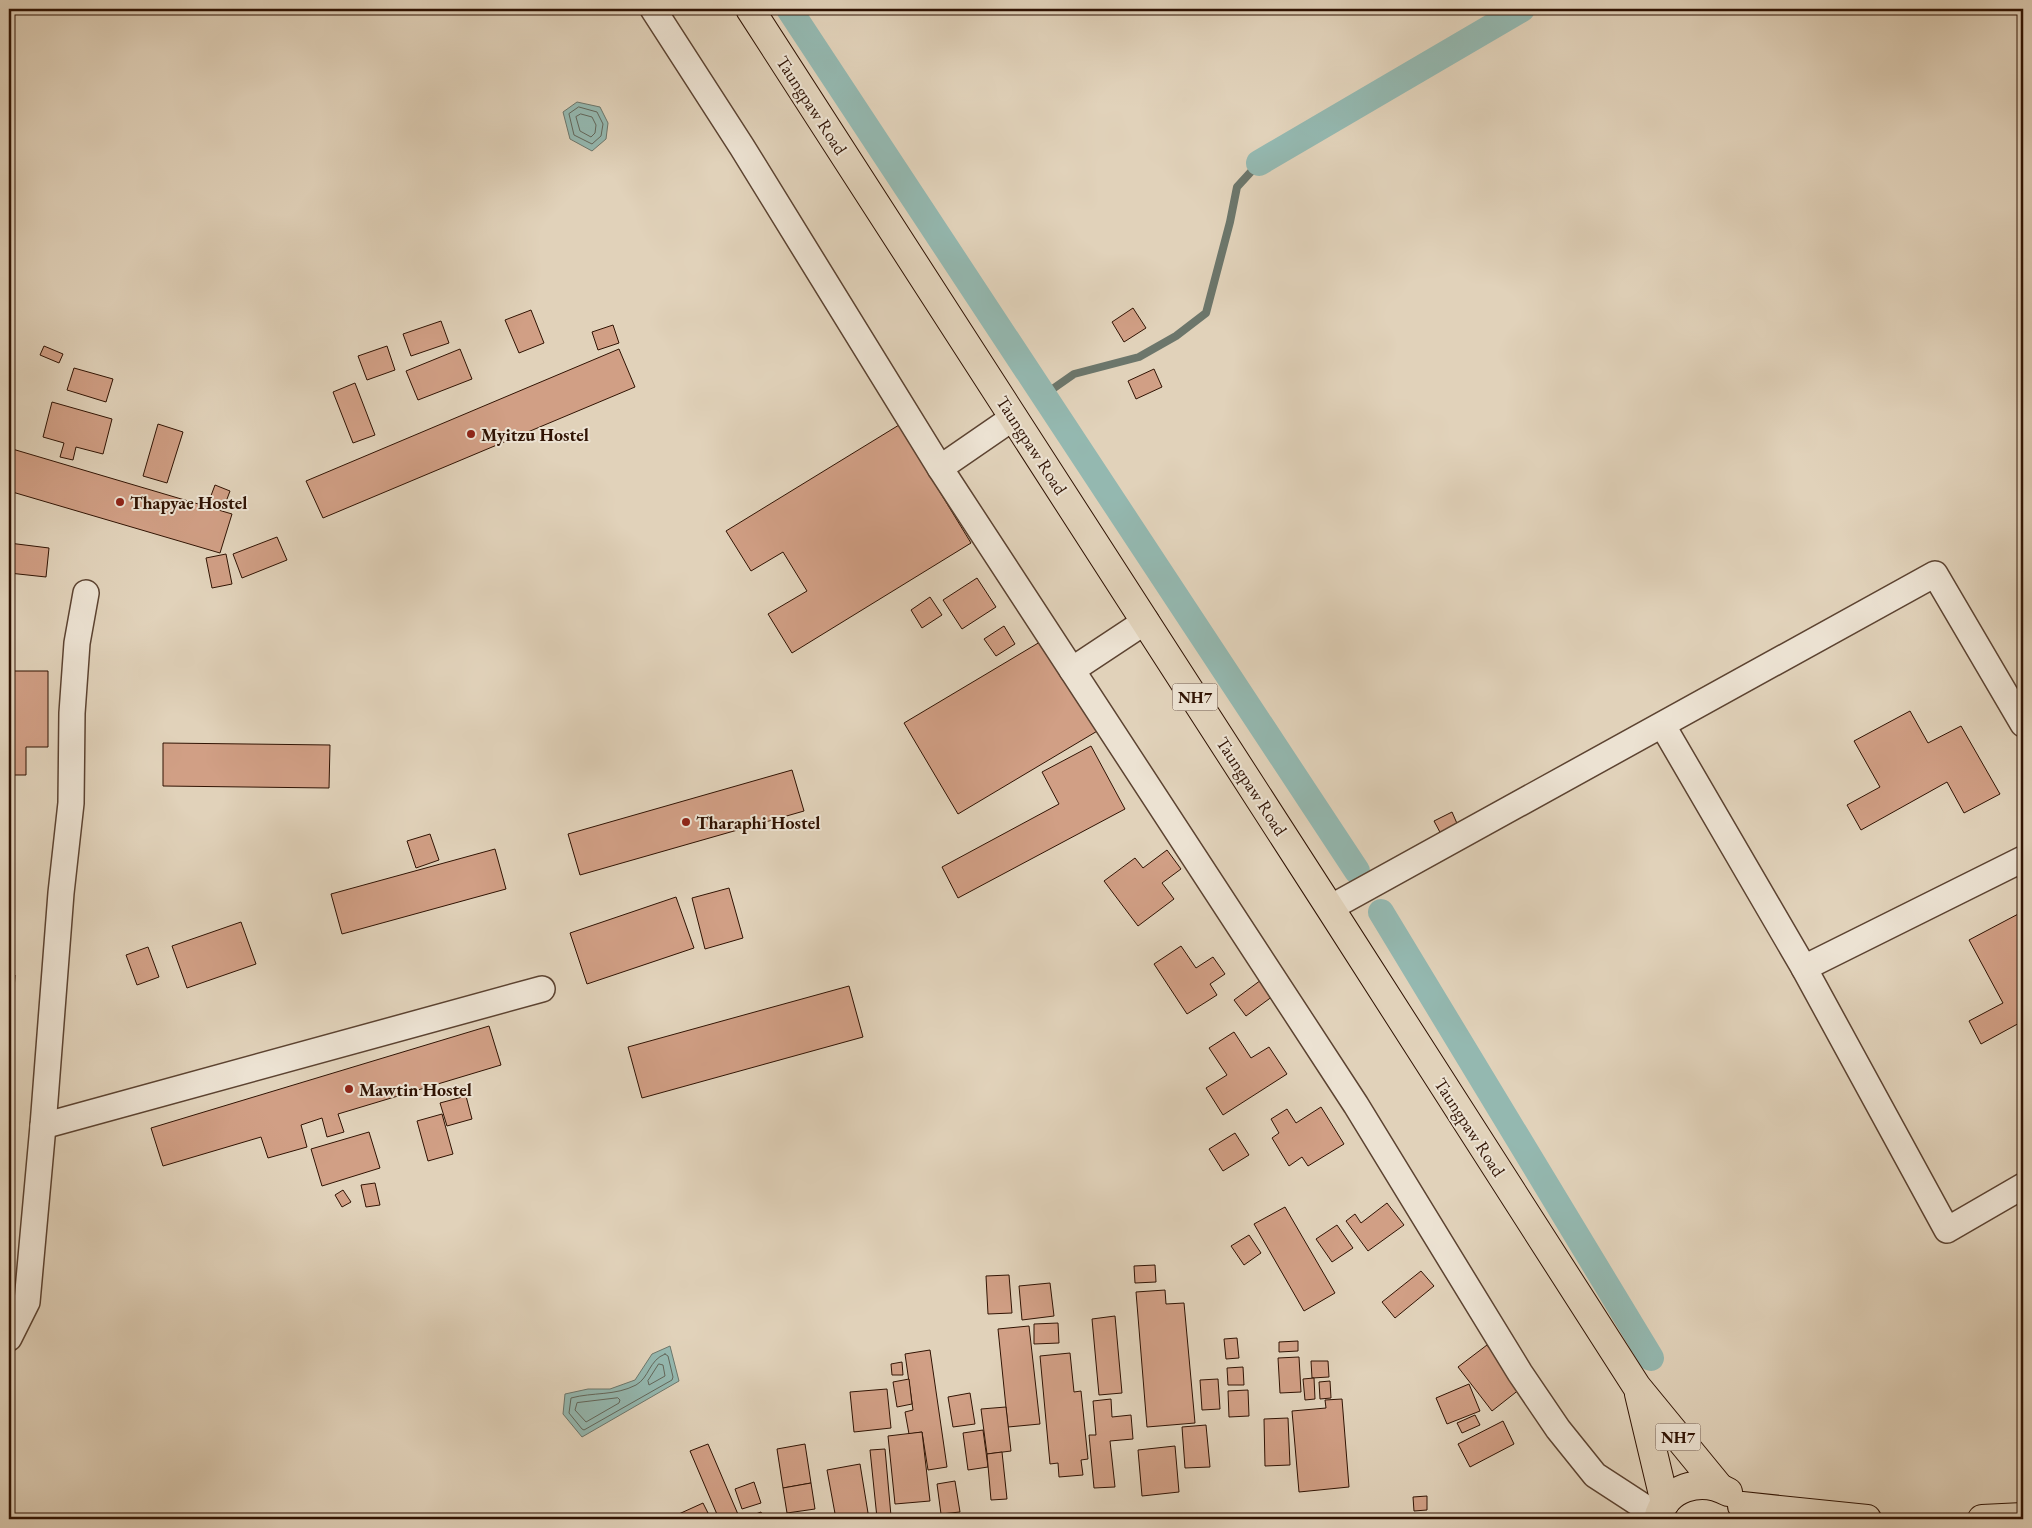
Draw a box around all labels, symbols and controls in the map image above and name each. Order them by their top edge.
street label: Taungpaw Road [771,51,853,160]
street label: Taungpaw Road [991,391,1073,500]
place label: Myitzu Hostel [481,423,589,446]
marker: Myitzu Hostel [465,428,477,440]
place label: Thapyae Hostel [130,491,247,514]
marker: Thapyae Hostel [114,496,126,508]
road number: NH7 [1172,684,1218,710]
street label: Taungpaw Road [1211,732,1293,841]
place label: Tharaphi Hostel [696,811,820,834]
marker: Tharaphi Hostel [680,816,692,828]
street label: Taungpaw Road [1429,1073,1511,1182]
place label: Mawtin Hostel [359,1078,472,1101]
marker: Mawtin Hostel [343,1083,355,1095]
road number: NH7 [1656,1424,1700,1450]

